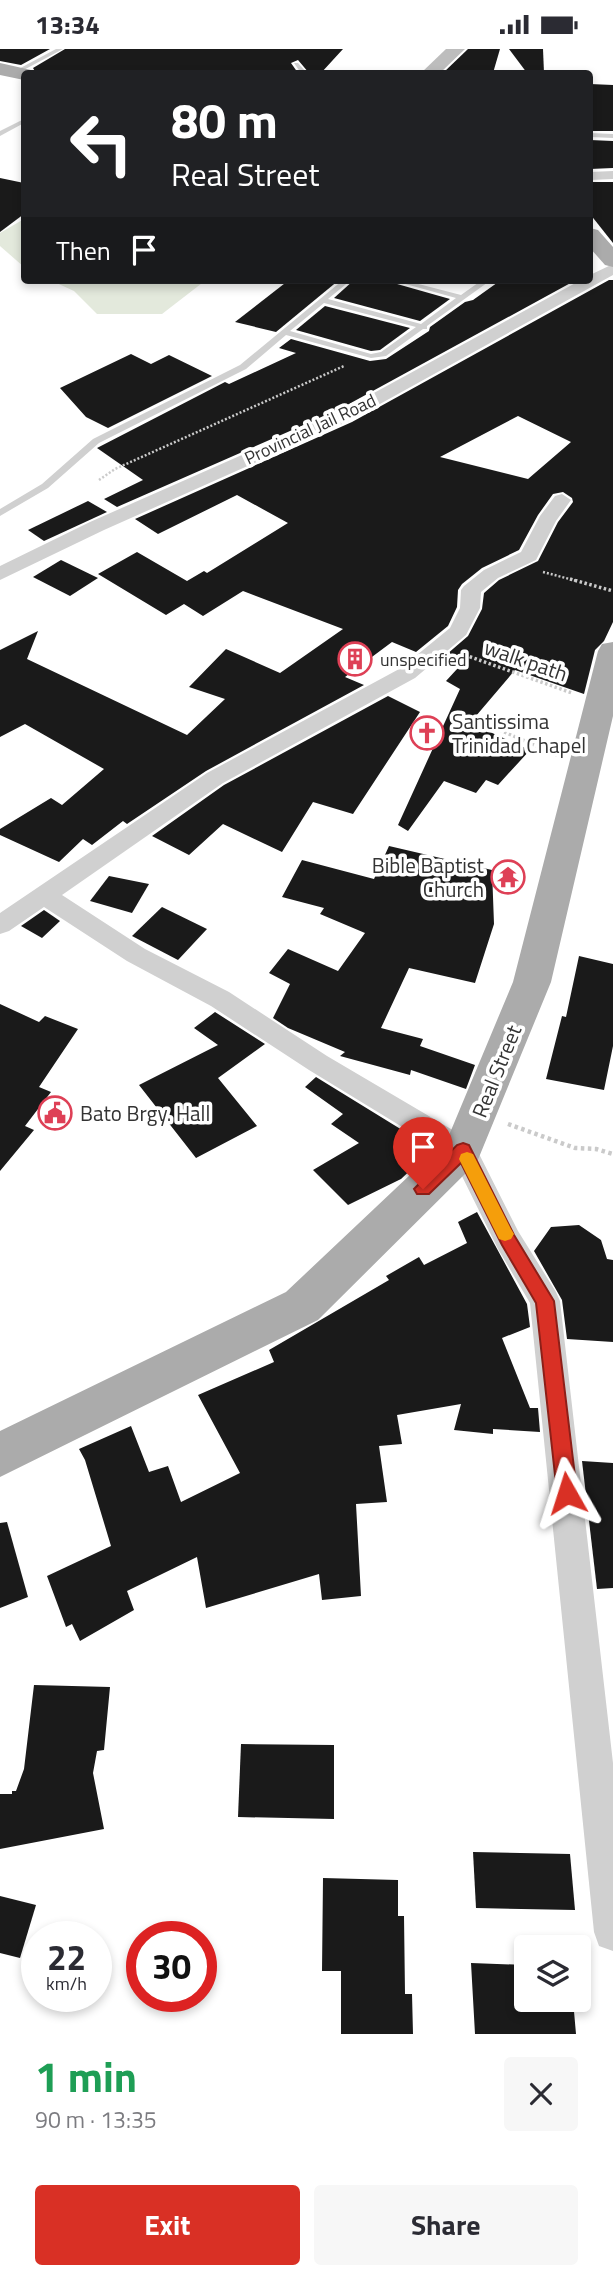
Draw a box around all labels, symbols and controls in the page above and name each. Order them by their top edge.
text: 13:34 [35,5,100,44]
text: 80 m [171,82,278,157]
icon: left [56,98,147,189]
text: Real Street [171,150,320,198]
text: Then [56,231,111,270]
icon: arrive [125,231,163,269]
street label: Provincial Jail Road [240,387,380,471]
street label: walk path [480,631,572,689]
building icon: unspecified [336,640,374,678]
place label: unspecified [380,646,466,673]
place label: Santissima Trinidad Chapel [452,705,586,761]
church icon: Santissima Trinidad Chapel [408,714,446,752]
place label: Bible Baptist Church [372,849,485,905]
temple icon: Bible Baptist Church [489,858,527,896]
street label: Real Street [463,1019,529,1122]
public building icon: Bato Brgy. Hall [36,1094,74,1132]
place label: Bato Brgy. Hall [80,1097,210,1129]
pin [393,1117,453,1189]
icon: arrive [404,1128,442,1166]
position arrow [530,1456,604,1530]
speed limit sign: 30 [126,1921,217,2012]
text: 22 [47,1930,86,1984]
map controls [514,1935,591,2012]
button: layers [514,1935,591,2012]
text: km/h [46,1970,87,1997]
text: 1 min [35,2044,137,2108]
button: close [504,2057,578,2131]
text: 90 m · 13:35 [35,2102,157,2137]
button: Exit [35,2185,300,2265]
button: Share [314,2185,578,2265]

